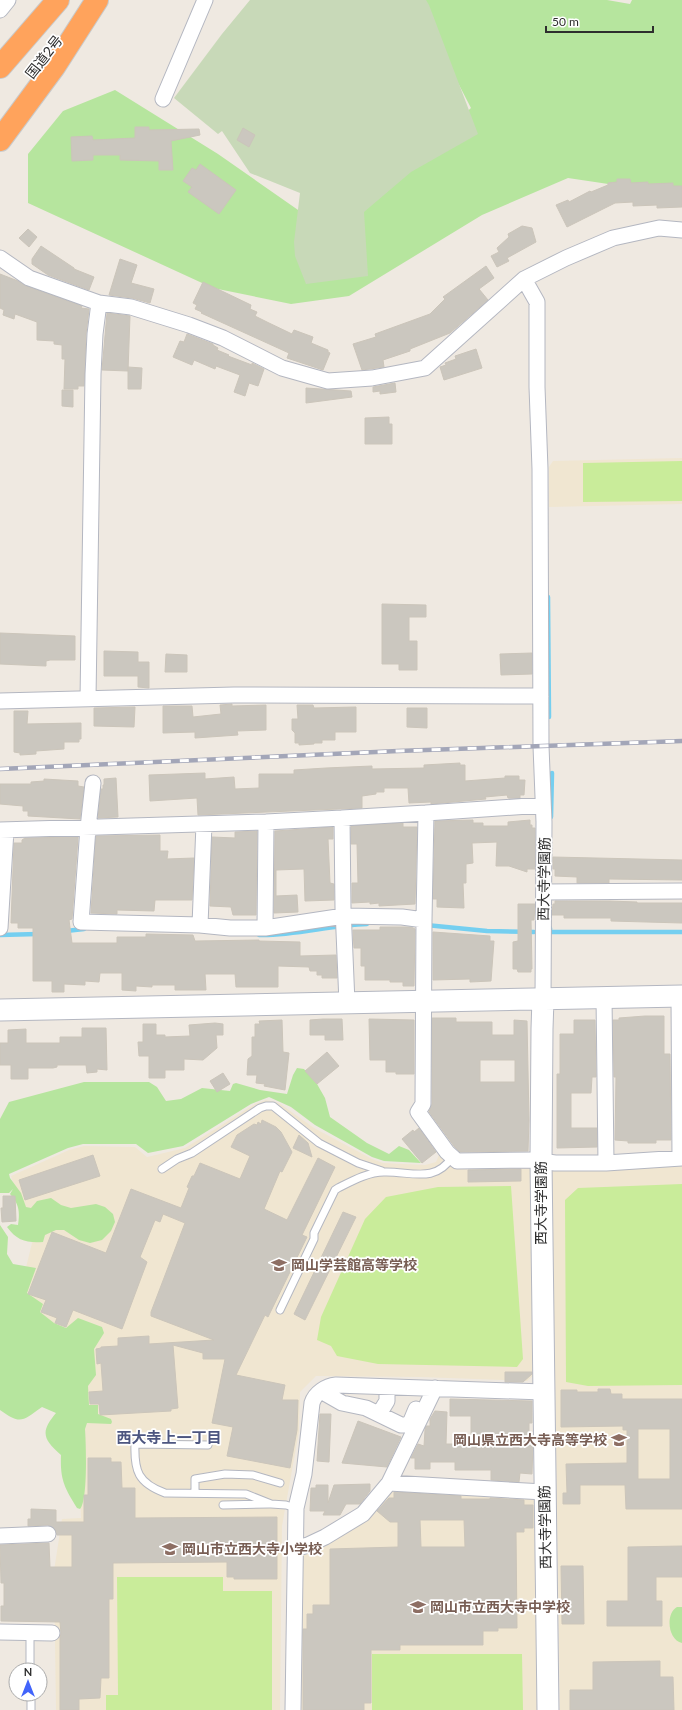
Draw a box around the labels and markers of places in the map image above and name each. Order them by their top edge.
school or university icon: 岡山学芸館高等学校 [270,1256,288,1274]
place label: 岡山学芸館高等学校 [291,1256,417,1273]
place label: 岡山県立西大寺高等学校 [453,1431,607,1448]
school or university icon: 岡山県立西大寺高等学校 [610,1431,628,1449]
school or university icon: 岡山市立西大寺小学校 [161,1540,179,1558]
place label: 岡山市立西大寺小学校 [182,1540,322,1557]
school or university icon: 岡山市立西大寺中学校 [409,1598,427,1616]
place label: 岡山市立西大寺中学校 [430,1598,570,1615]

